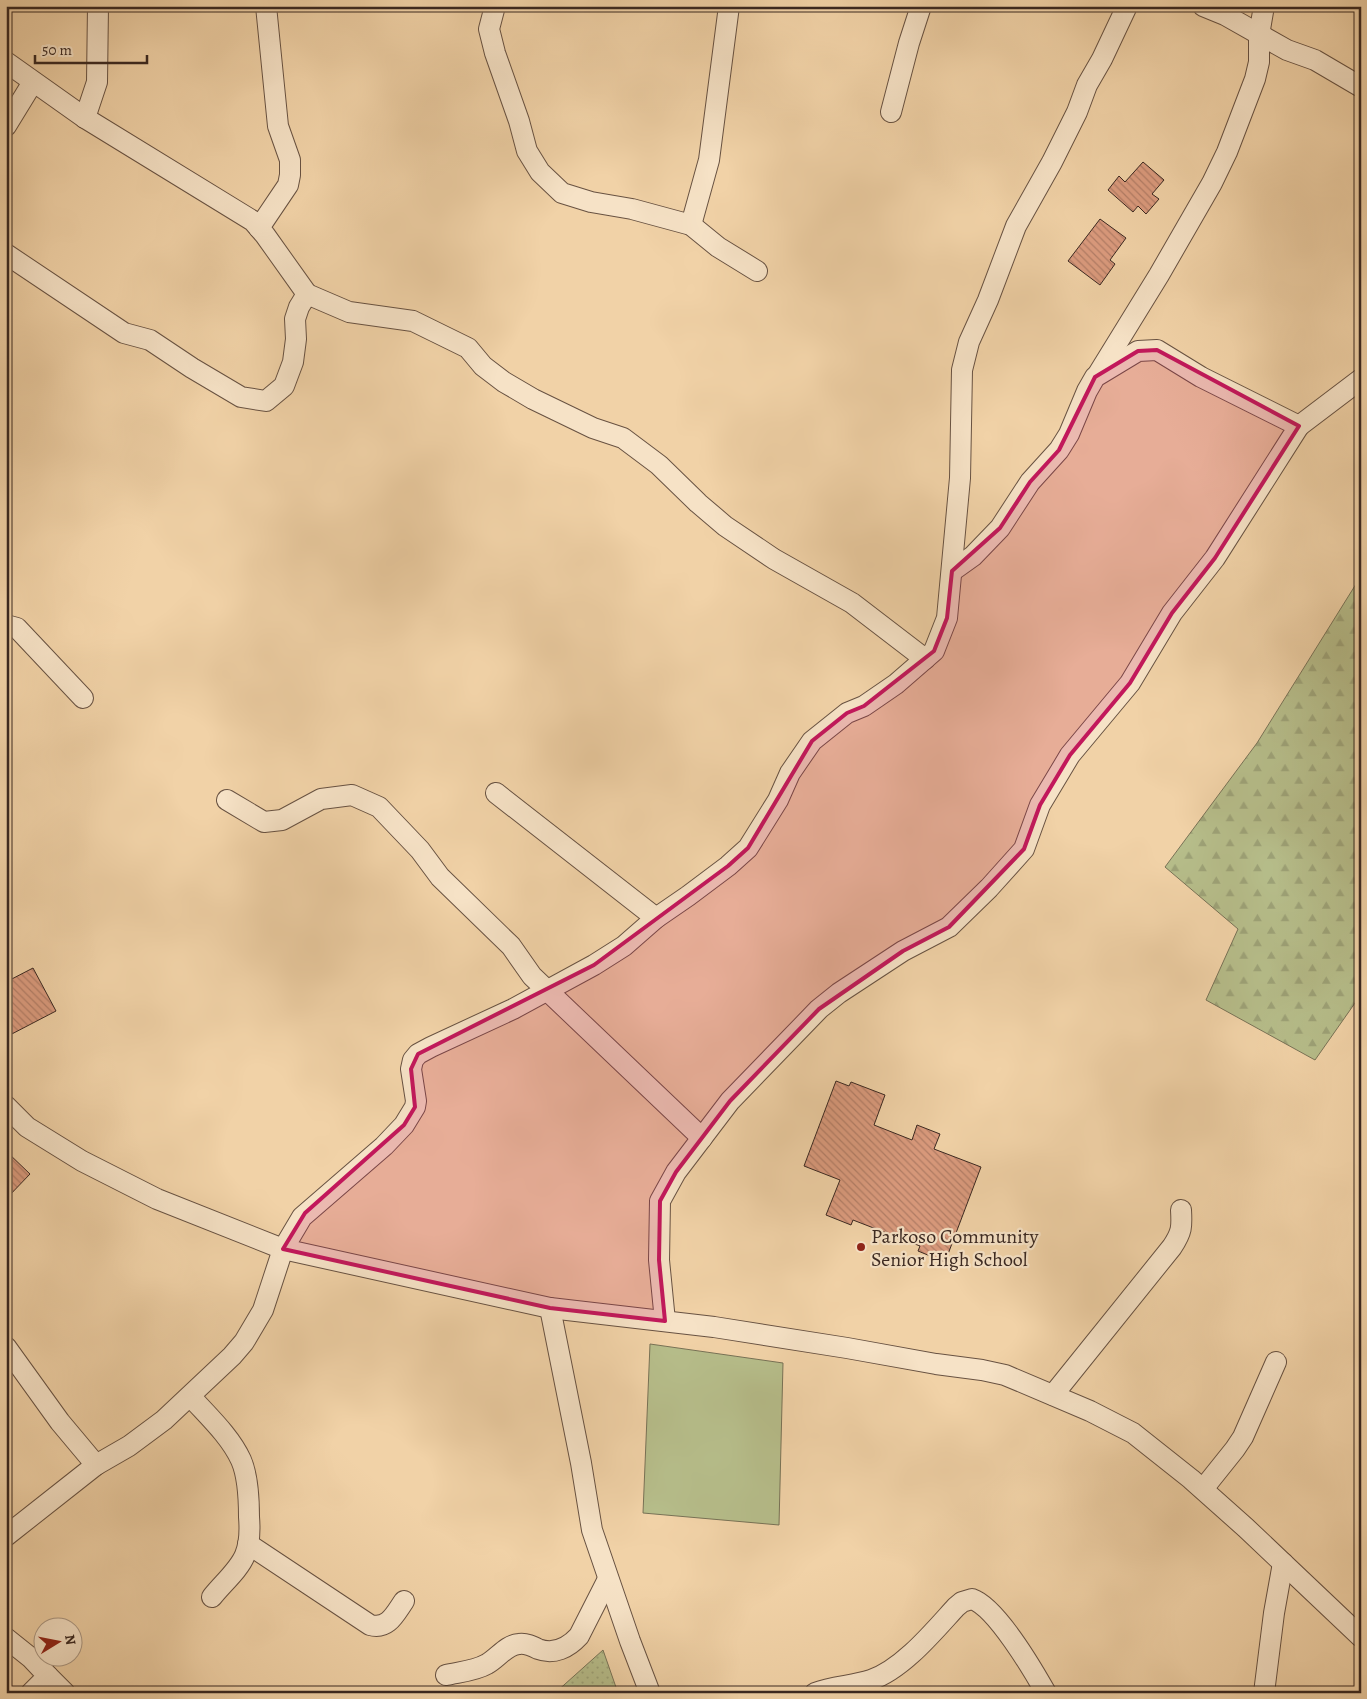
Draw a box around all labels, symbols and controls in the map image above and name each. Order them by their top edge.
scale bar [35,32,148,64]
text: 50 m [42,40,72,60]
place label: Parkoso Community Senior High School [871,1223,1039,1273]
marker: Parkoso Community Senior High School [855,1241,867,1253]
north arrow [32,1616,82,1666]
text: N [60,1633,81,1647]

